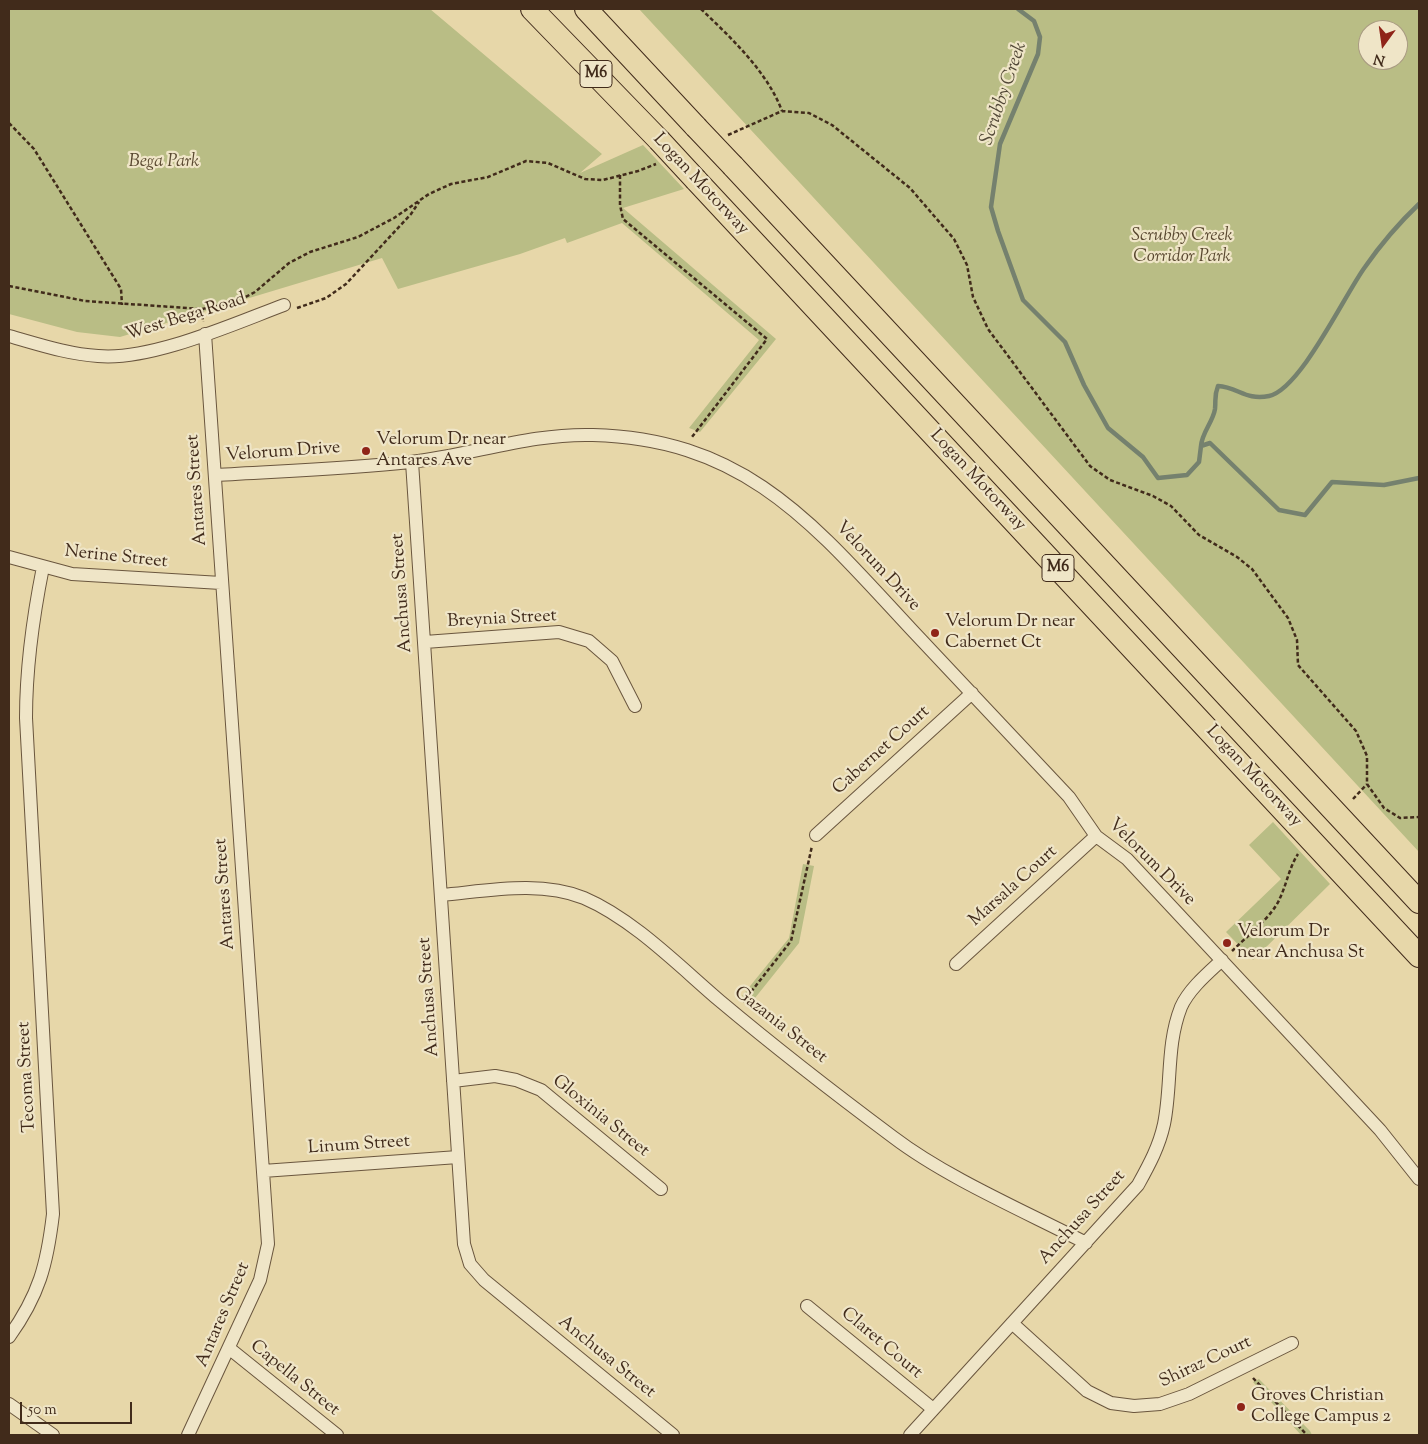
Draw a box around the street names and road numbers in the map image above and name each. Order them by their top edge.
road number: M6 [580,61,612,88]
street label: Logan Motorway [647,130,753,240]
street label: West Bega Road [123,289,249,347]
street label: Logan Motorway [924,426,1030,536]
street label: Antares Street [183,433,213,547]
street label: Velorum Drive [225,438,341,468]
street label: Velorum Drive [830,518,924,616]
street label: Anchusa Street [388,533,418,653]
street label: Nerine Street [63,542,169,574]
road number: M6 [1042,554,1074,582]
street label: Breynia Street [447,606,557,634]
street label: Cabernet Court [829,702,935,800]
street label: Logan Motorway [1200,722,1306,832]
street label: Velorum Drive [1103,815,1199,911]
street label: Antares Street [211,837,241,951]
street label: Marsala Court [966,842,1062,932]
street label: Anchusa Street [415,937,445,1057]
street label: Gazania Street [729,983,831,1069]
street label: Tecoma Street [14,1021,42,1133]
street label: Gloxinia Street [547,1071,653,1163]
street label: Linum Street [307,1132,411,1160]
street label: Anchusa Street [1035,1166,1131,1270]
street label: Antares Street [192,1259,256,1371]
street label: Claret Court [836,1304,926,1384]
street label: Anchusa Street [553,1312,659,1404]
street label: Shiraz Court [1157,1332,1255,1394]
street label: Capella Street [245,1336,343,1422]

